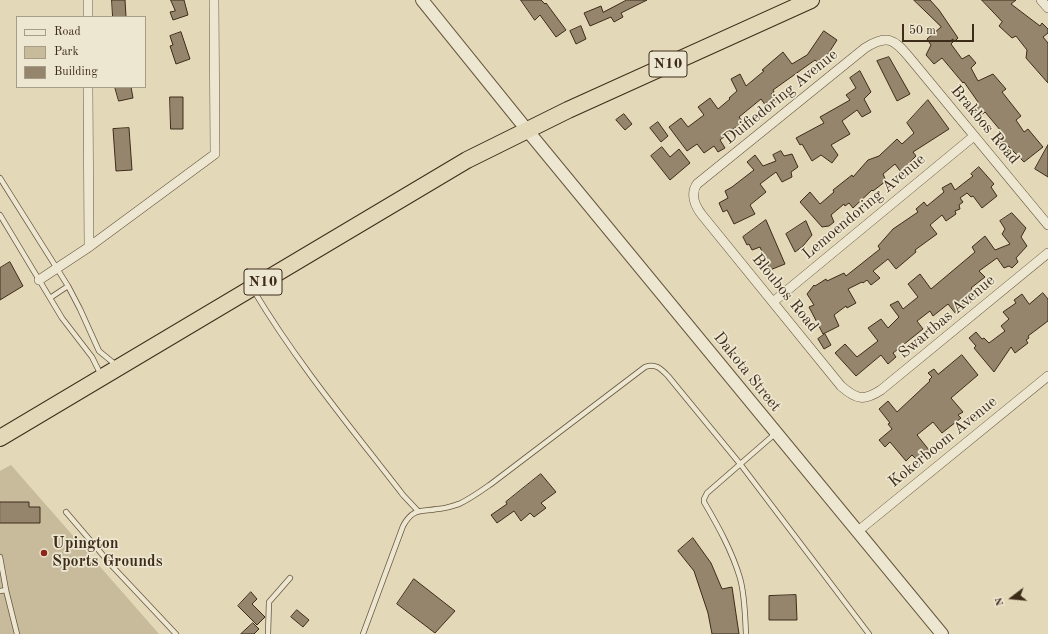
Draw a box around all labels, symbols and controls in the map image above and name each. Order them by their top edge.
legend [16,16,146,88]
scale bar [904,16,976,42]
text: 50 m [909,25,936,37]
text: Road [54,26,81,38]
street label: Duifiedoring Avenue [720,45,842,149]
text: Park [54,46,79,58]
road number: N10 [649,51,687,77]
text: Building [54,66,98,78]
street label: Brakbos Road [946,82,1024,168]
street label: Lemoendoring Avenue [799,150,929,264]
street label: Bloubos Road [748,250,822,336]
road number: N10 [244,269,282,295]
street label: Swartbas Avenue [895,271,999,363]
street label: Dakota Street [709,328,785,416]
street label: Kokerboom Avenue [885,392,1001,492]
place label: Upington Sports Grounds [52,534,163,572]
marker: Upington Sports Grounds [39,548,49,558]
north arrow [992,578,1032,618]
text: N [994,596,1006,607]

